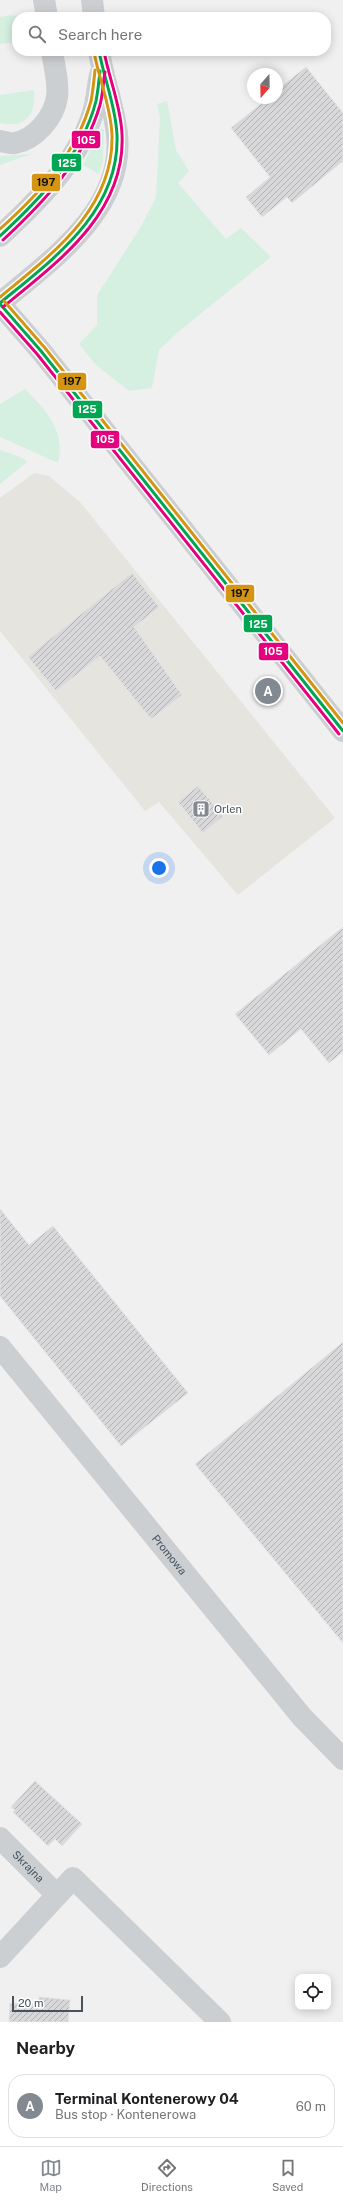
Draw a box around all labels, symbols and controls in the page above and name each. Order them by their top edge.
search box [12,12,331,56]
icon: search [26,23,48,45]
text: Search here [58,26,142,43]
north arrow [247,68,283,104]
line badge: 105 [71,130,101,149]
text: 105 [76,134,96,146]
line badge: 125 [51,153,82,172]
text: 125 [57,157,77,169]
line badge: 197 [31,173,61,192]
text: 197 [37,176,55,188]
line badge: 197 [57,372,87,391]
text: 197 [63,375,81,387]
line badge: 125 [72,400,103,419]
text: 125 [77,403,97,415]
line badge: 105 [90,430,120,449]
text: 105 [95,433,115,445]
line badge: 197 [225,584,255,603]
text: 197 [231,587,249,599]
line badge: 125 [243,614,273,633]
text: 125 [248,618,268,630]
line badge: 105 [258,642,289,661]
text: 105 [263,645,283,657]
pin: A [255,676,281,706]
building icon: Orlen [191,799,211,819]
place label: Orlen [214,803,242,815]
your location [149,858,169,878]
street label: Promowa [150,1532,189,1577]
street label: Skrajna [10,1848,46,1884]
map controls [295,1974,331,2010]
button: locate [295,1974,331,2010]
scale bar [12,1994,83,2013]
text: 20 m [18,1997,43,2009]
text: Nearby [16,2038,75,2058]
text: Terminal Kontenerowy 04 [55,2090,239,2107]
text: A [25,2099,35,2114]
text: 60 m [296,2099,326,2114]
text: Bus stop · Kontenerowa [55,2107,196,2122]
tab: Map [40,2157,62,2193]
tab: Directions [141,2157,193,2193]
tab: Saved [272,2157,303,2193]

